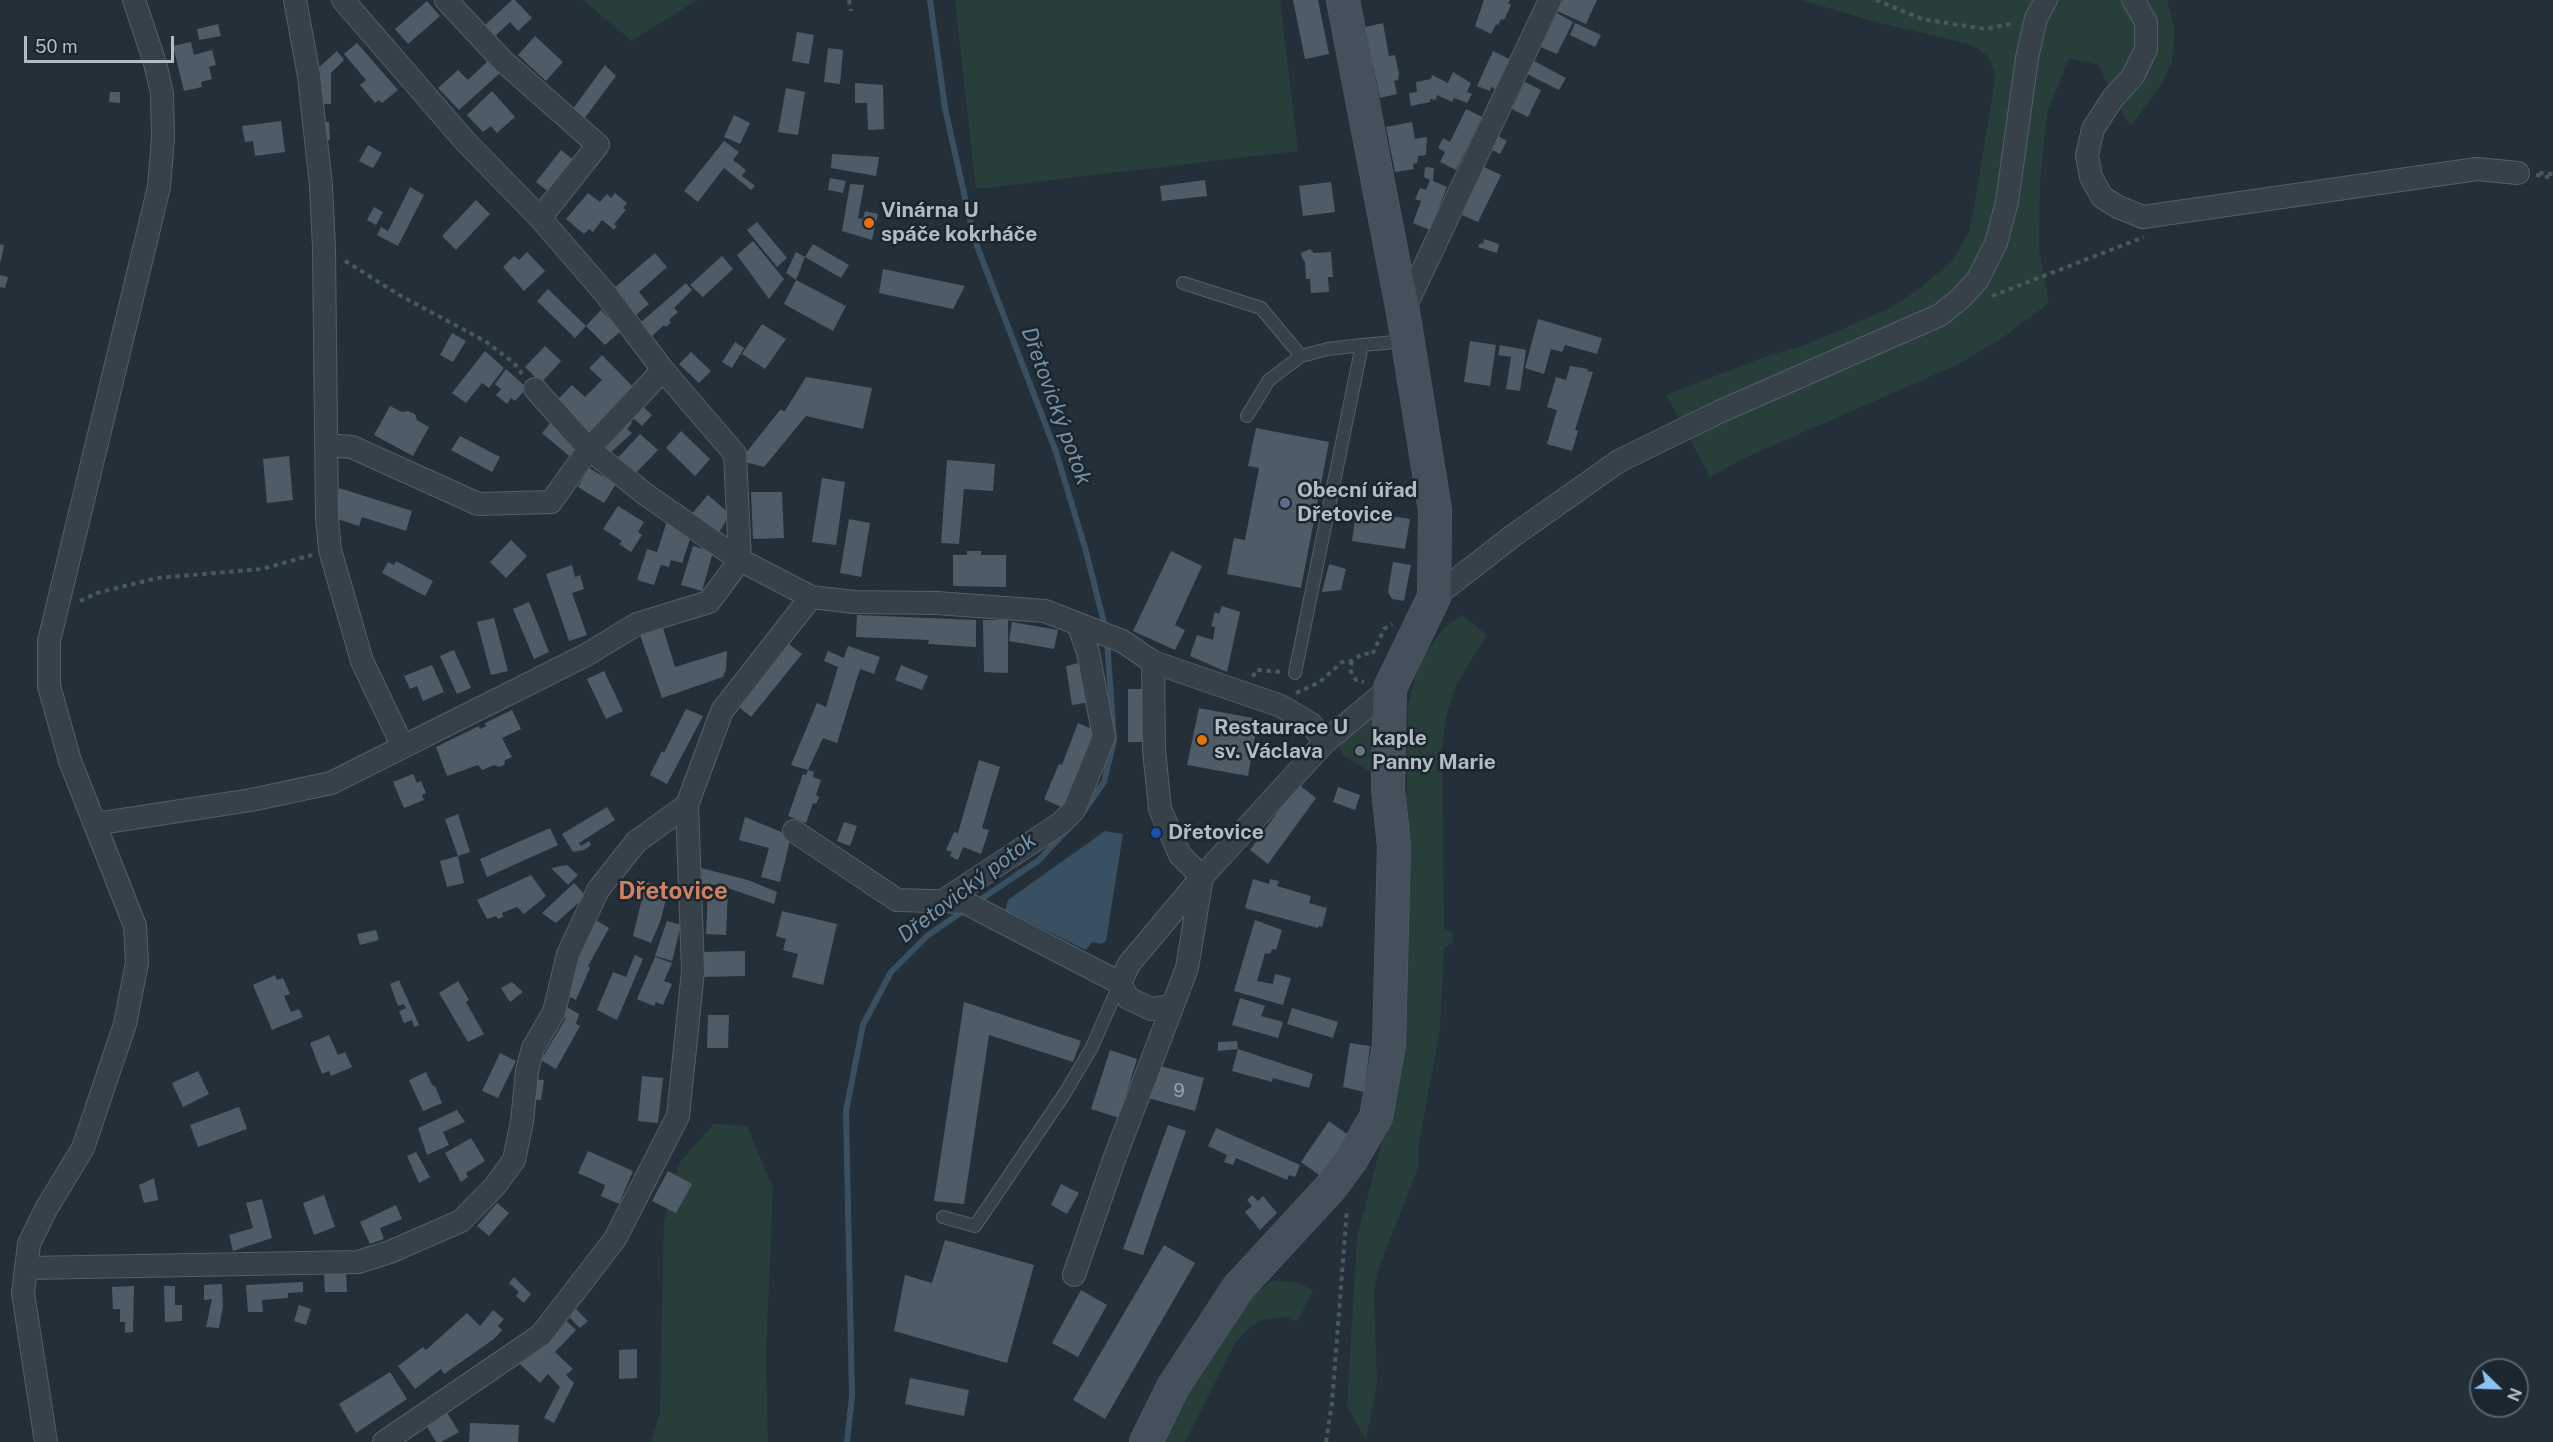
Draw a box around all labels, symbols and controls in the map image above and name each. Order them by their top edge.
scale bar [27,24,177,62]
text: 50 m [35,36,78,57]
place label: Vinárna U spáče kokrháče [881,198,1037,248]
marker: Vinárna U spáče kokrháče [862,216,876,230]
water label: Dřetovický potok [1015,323,1097,489]
place label: Obecní úřad Dřetovice [1297,478,1417,528]
marker: Obecní úřad Dřetovice [1278,496,1292,510]
place label: Restaurace U sv. Václava [1214,715,1348,765]
place label: kaple Panny Marie [1372,726,1496,776]
marker: Restaurace U sv. Václava [1195,733,1209,747]
marker: kaple Panny Marie [1353,744,1367,758]
place label: Dřetovice [1168,820,1264,846]
marker: Dřetovice [1149,826,1163,840]
water label: Dřetovický potok [893,827,1041,949]
district label: Dřetovice [618,878,728,906]
house number: 9 [1173,1080,1185,1102]
north arrow [2469,1358,2529,1418]
text: N [2503,1385,2525,1404]

